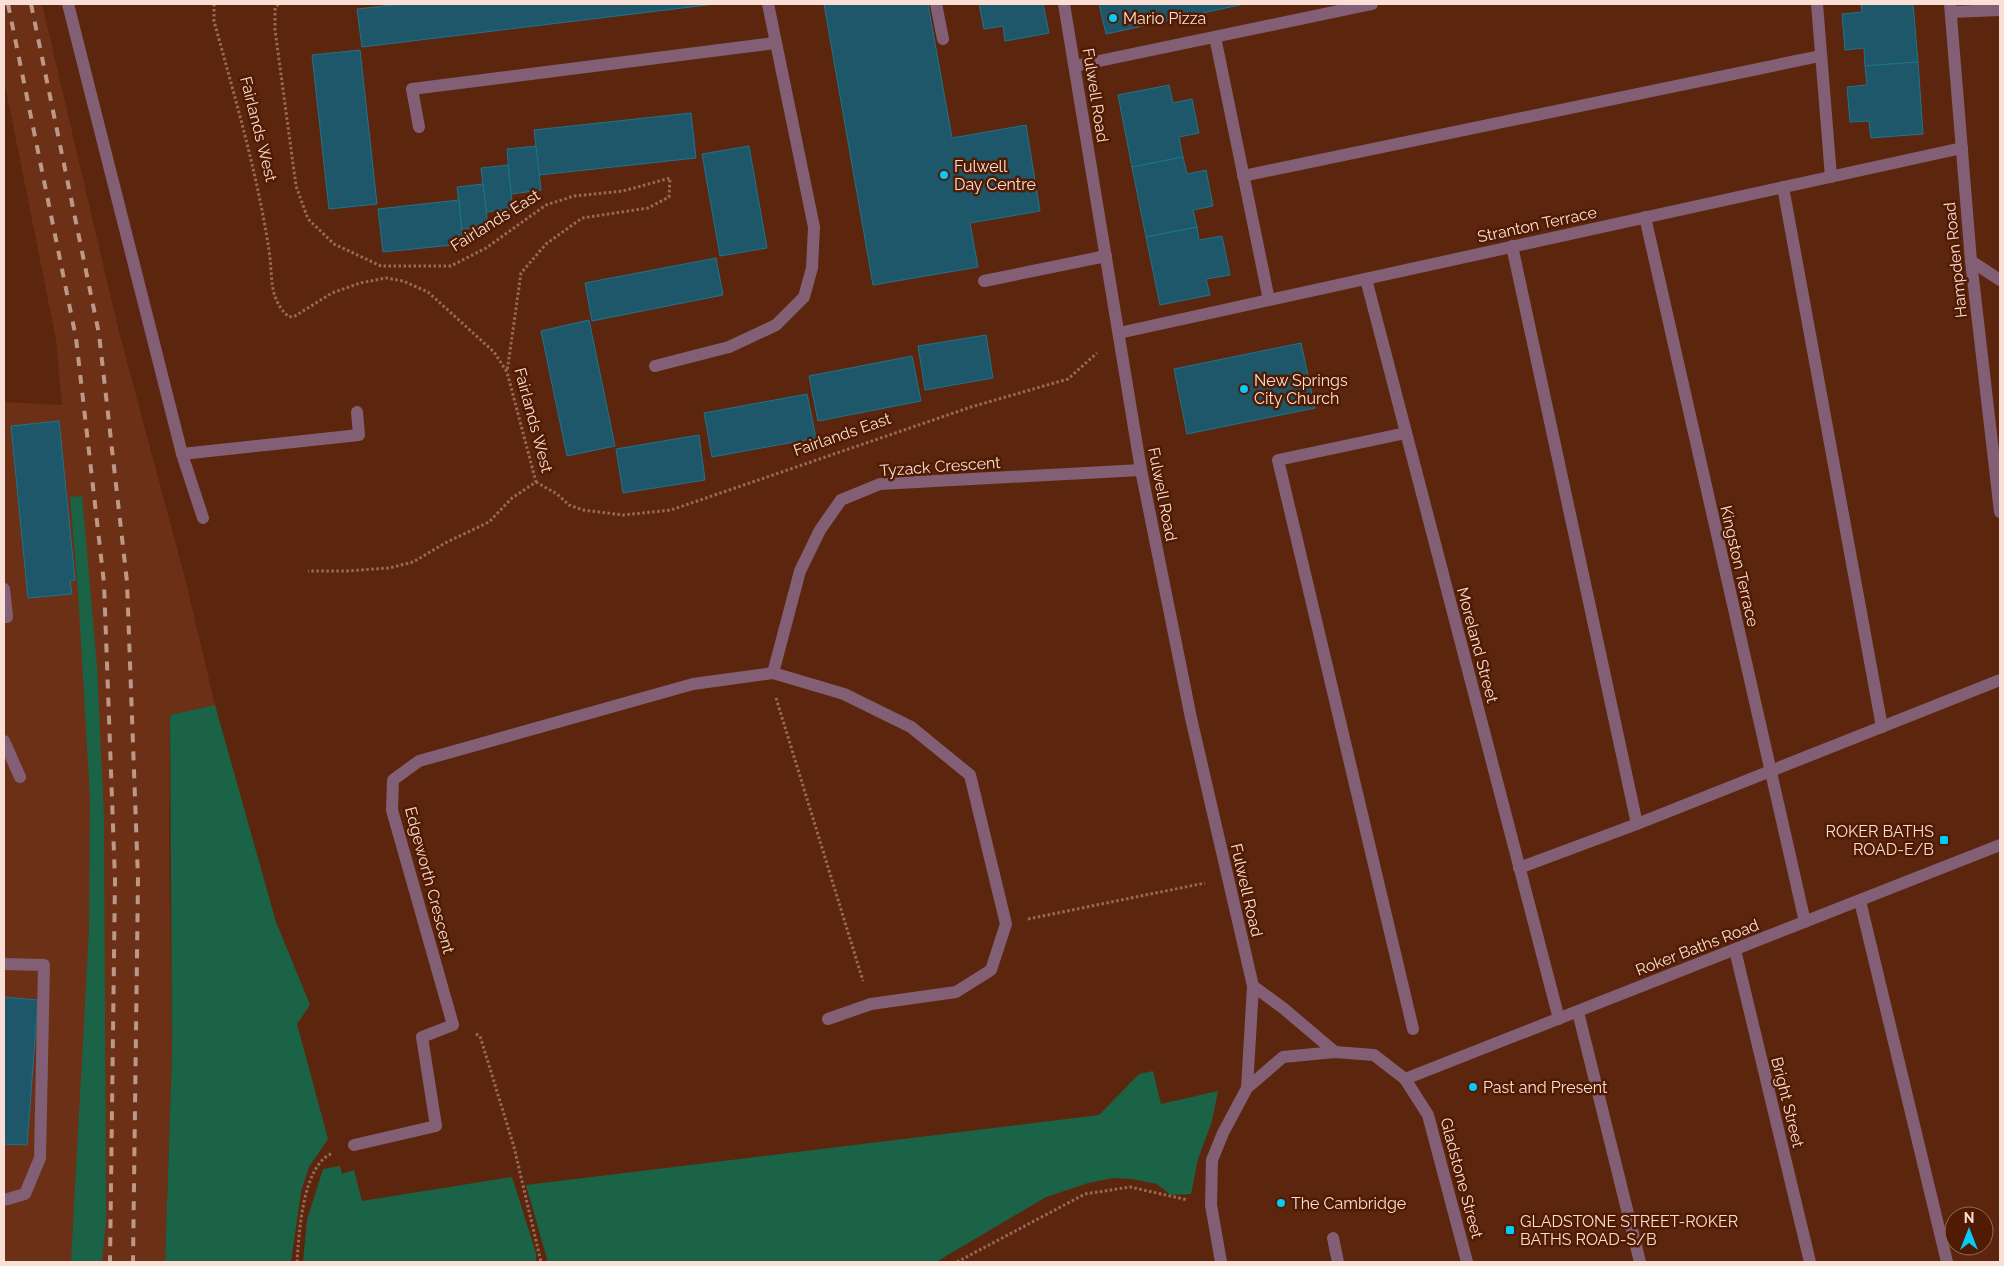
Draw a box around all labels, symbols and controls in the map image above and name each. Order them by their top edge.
place label: Mario Pizza [1123,9,1206,28]
marker: Mario Pizza [1107,12,1119,24]
street label: Fulwell Road [1079,47,1112,144]
street label: Fairlands West [236,74,281,184]
place label: Fulwell Day Centre [954,157,1036,194]
marker: Fulwell Day Centre [938,169,950,181]
street label: Fairlands East [447,185,544,255]
street label: Hampden Road [1940,201,1971,319]
street label: Stranton Terrace [1476,203,1599,246]
street label: Fairlands West [510,366,557,475]
place label: New Springs City Church [1254,371,1348,408]
marker: New Springs City Church [1238,383,1250,395]
street label: Fairlands East [791,409,894,460]
street label: Fulwell Road [1144,446,1181,543]
street label: Tyzack Crescent [879,453,1002,480]
street label: Kingston Terrace [1716,504,1763,629]
street label: Moreland Street [1453,585,1502,706]
street label: Edgeworth Crescent [401,805,458,956]
place label: ROKER BATHS ROAD-E/B [1826,822,1934,859]
marker: ROKER BATHS ROAD-E/B [1938,834,1950,846]
street label: Fulwell Road [1227,842,1266,939]
street label: Roker Baths Road [1633,915,1762,980]
street label: Bright Street [1767,1055,1808,1150]
place label: Past and Present [1483,1078,1608,1097]
marker: Past and Present [1467,1081,1479,1093]
street label: Gladstone Street [1436,1116,1487,1241]
place label: The Cambridge [1291,1194,1406,1213]
marker: The Cambridge [1275,1197,1287,1209]
north arrow [1944,1206,1994,1256]
text: N [1964,1210,1974,1226]
place label: GLADSTONE STREET-ROKER BATHS ROAD-S/B [1520,1212,1738,1249]
marker: GLADSTONE STREET-ROKER BATHS ROAD-S/B [1504,1224,1516,1236]

